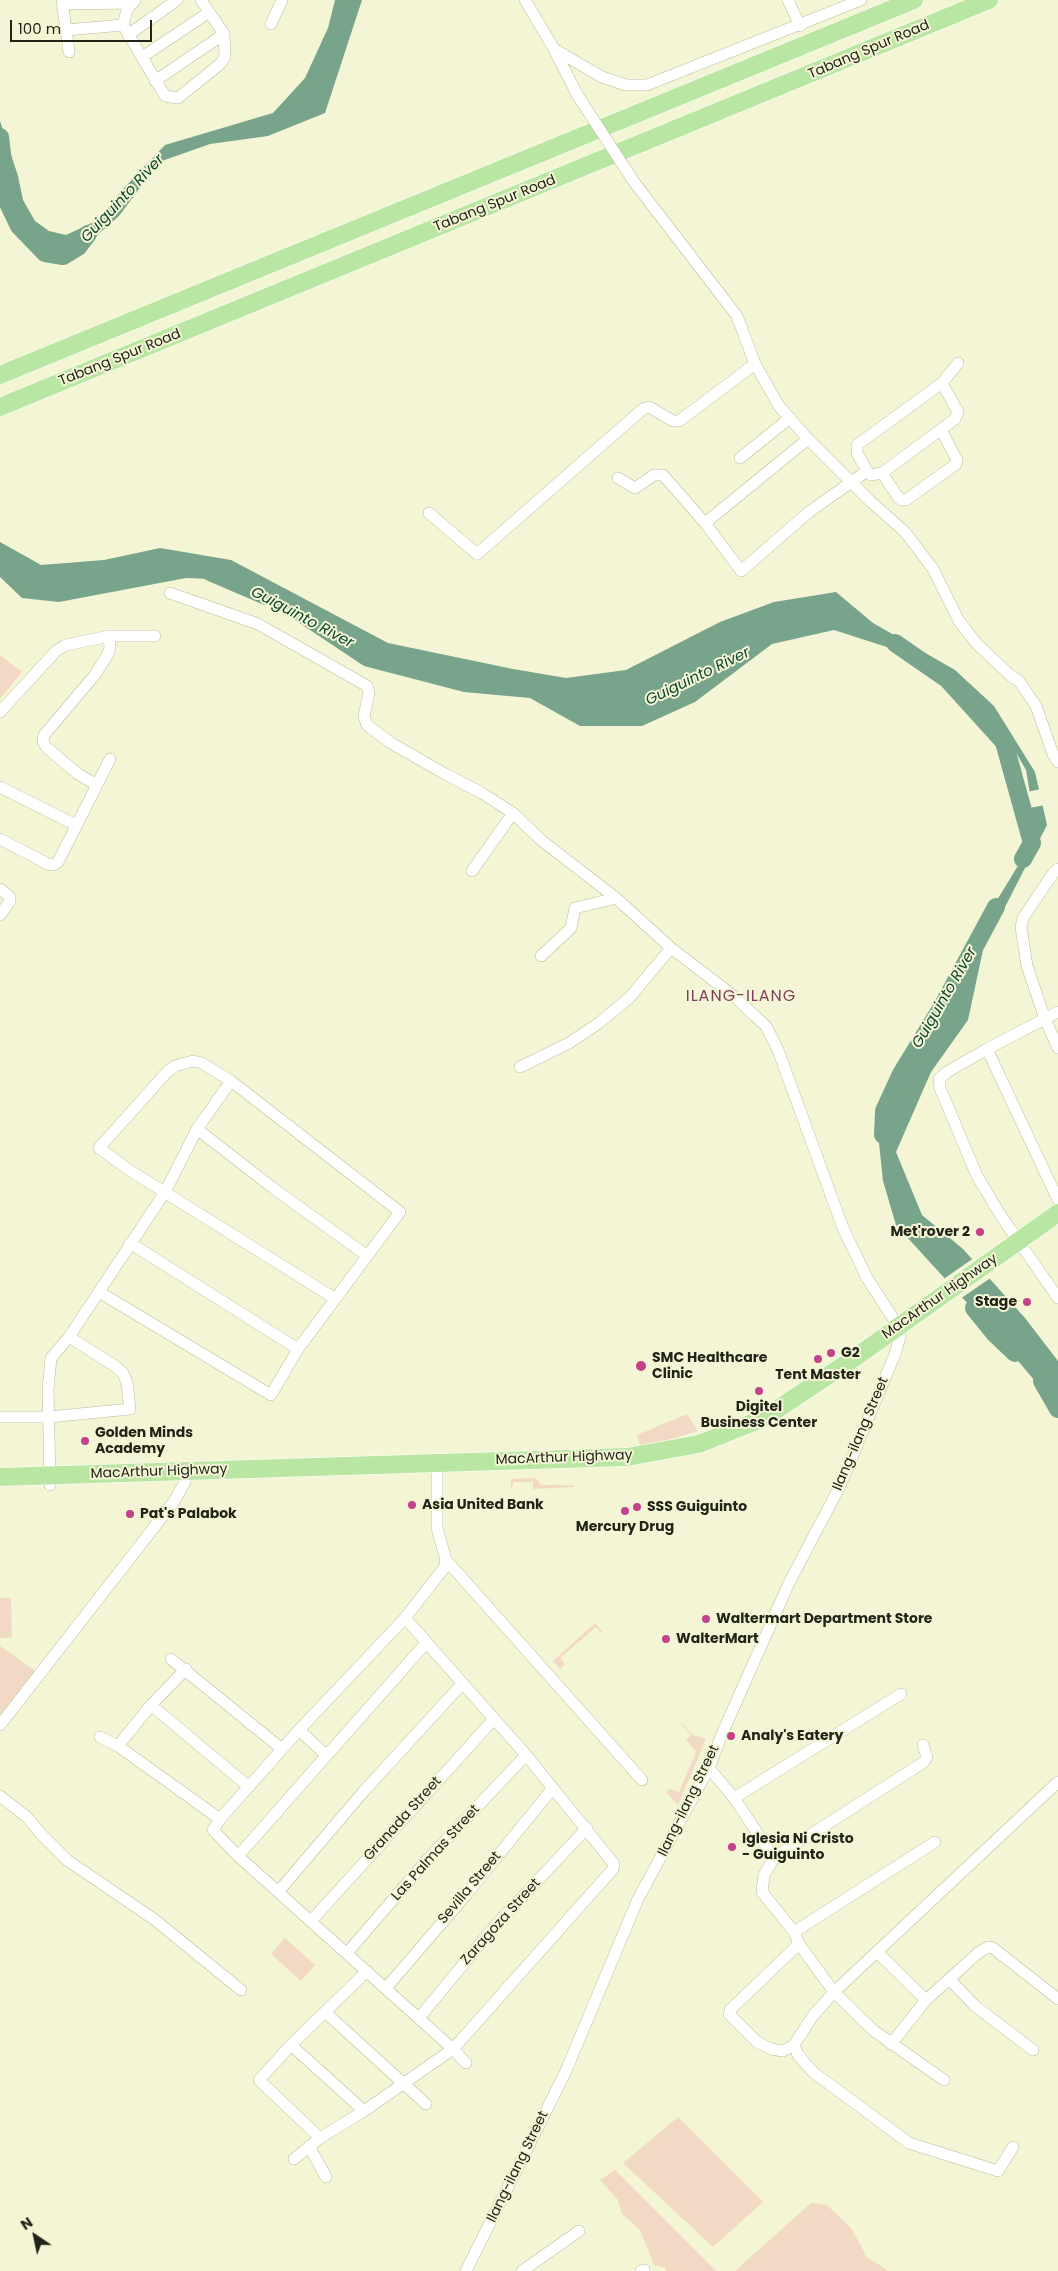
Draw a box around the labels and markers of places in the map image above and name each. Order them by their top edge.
place label: Met'rover 2 [890,1224,970,1240]
marker: Met'rover 2 [974,1226,986,1238]
place label: Stage [975,1294,1017,1310]
marker: Stage [1021,1296,1033,1308]
place label: G2 [841,1345,860,1361]
marker: G2 [825,1347,837,1359]
place label: SMC Healthcare Clinic [652,1350,767,1382]
marker: Tent Master [812,1353,824,1365]
marker: SMC Healthcare Clinic [634,1359,648,1373]
place label: Tent Master [775,1367,861,1383]
marker: Digitel Business Center [753,1385,765,1397]
place label: Digitel Business Center [701,1399,817,1431]
place label: Golden Minds Academy [95,1425,193,1458]
marker: Golden Minds Academy [79,1435,91,1447]
place label: Asia United Bank [422,1497,544,1513]
marker: Asia United Bank [406,1499,418,1511]
place label: SSS Guiguinto [647,1499,747,1515]
marker: SSS Guiguinto [631,1501,643,1513]
marker: Mercury Drug [619,1505,631,1517]
place label: Pat's Palabok [140,1506,237,1522]
marker: Pat's Palabok [124,1508,136,1520]
place label: Mercury Drug [576,1519,674,1535]
place label: Waltermart Department Store [716,1611,932,1627]
marker: Waltermart Department Store [700,1613,712,1625]
place label: WalterMart [676,1631,759,1647]
marker: WalterMart [660,1633,672,1645]
place label: Analy's Eatery [741,1728,843,1744]
marker: Analy's Eatery [725,1730,737,1742]
place label: Iglesia Ni Cristo - Guiguinto [742,1831,854,1864]
marker: Iglesia Ni Cristo - Guiguinto [726,1841,738,1853]

